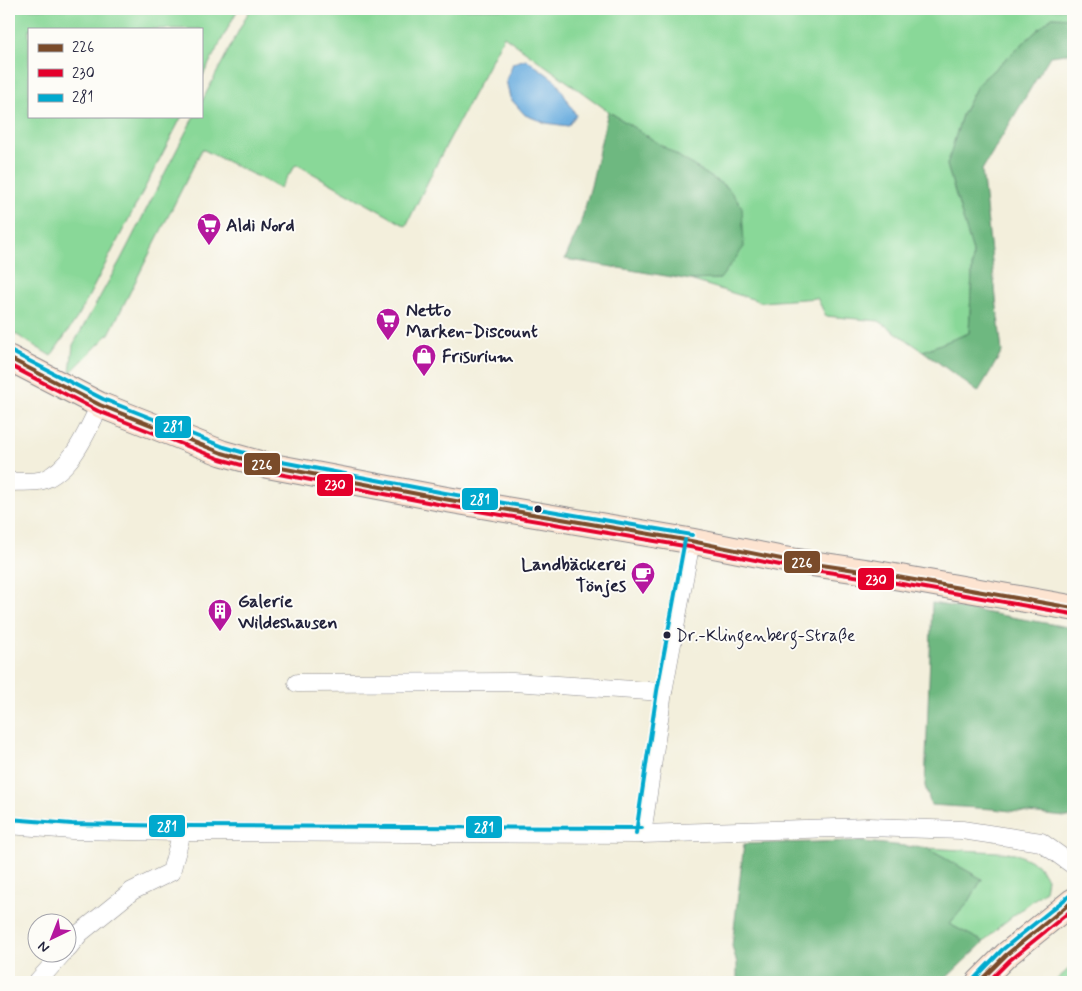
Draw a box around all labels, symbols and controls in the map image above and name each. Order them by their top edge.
legend [28,28,202,118]
text: 226 [72,38,94,58]
text: 230 [72,64,95,84]
text: 281 [72,88,93,108]
supermarket icon: Aldi Nord [196,212,222,246]
place label: Aldi Nord [226,214,295,238]
place label: Netto Marken-Discount [406,299,538,344]
supermarket icon: Netto Marken-Discount [375,307,401,341]
shop icon: Frisurium [411,343,437,377]
place label: Frisurium [442,345,514,369]
line badge: 281 [154,415,192,439]
text: 281 [163,418,183,436]
line badge: 226 [243,452,281,476]
text: 226 [252,456,273,474]
line badge: 230 [316,473,354,497]
text: 230 [324,476,346,494]
line badge: 281 [461,487,499,511]
text: 281 [470,491,490,509]
unlabelled marker [533,504,543,514]
line badge: 226 [783,550,821,574]
place label: Landbäckerei Tönjes [521,553,627,598]
text: 226 [792,554,813,572]
cafe icon: Landbäckerei Tönjes [630,561,656,595]
line badge: 230 [857,567,895,591]
text: 230 [865,571,887,589]
place label: Galerie Wildeshausen [237,590,338,635]
building icon: Galerie Wildeshausen [207,598,233,632]
place label: Dr.-Klingenberg-Straße [676,625,855,650]
marker: Dr.-Klingenberg-Straße [662,630,672,640]
line badge: 281 [148,814,186,838]
line badge: 281 [465,815,503,839]
text: 281 [157,818,177,836]
text: 281 [474,819,494,837]
north arrow [28,914,78,964]
text: N [34,937,53,957]

